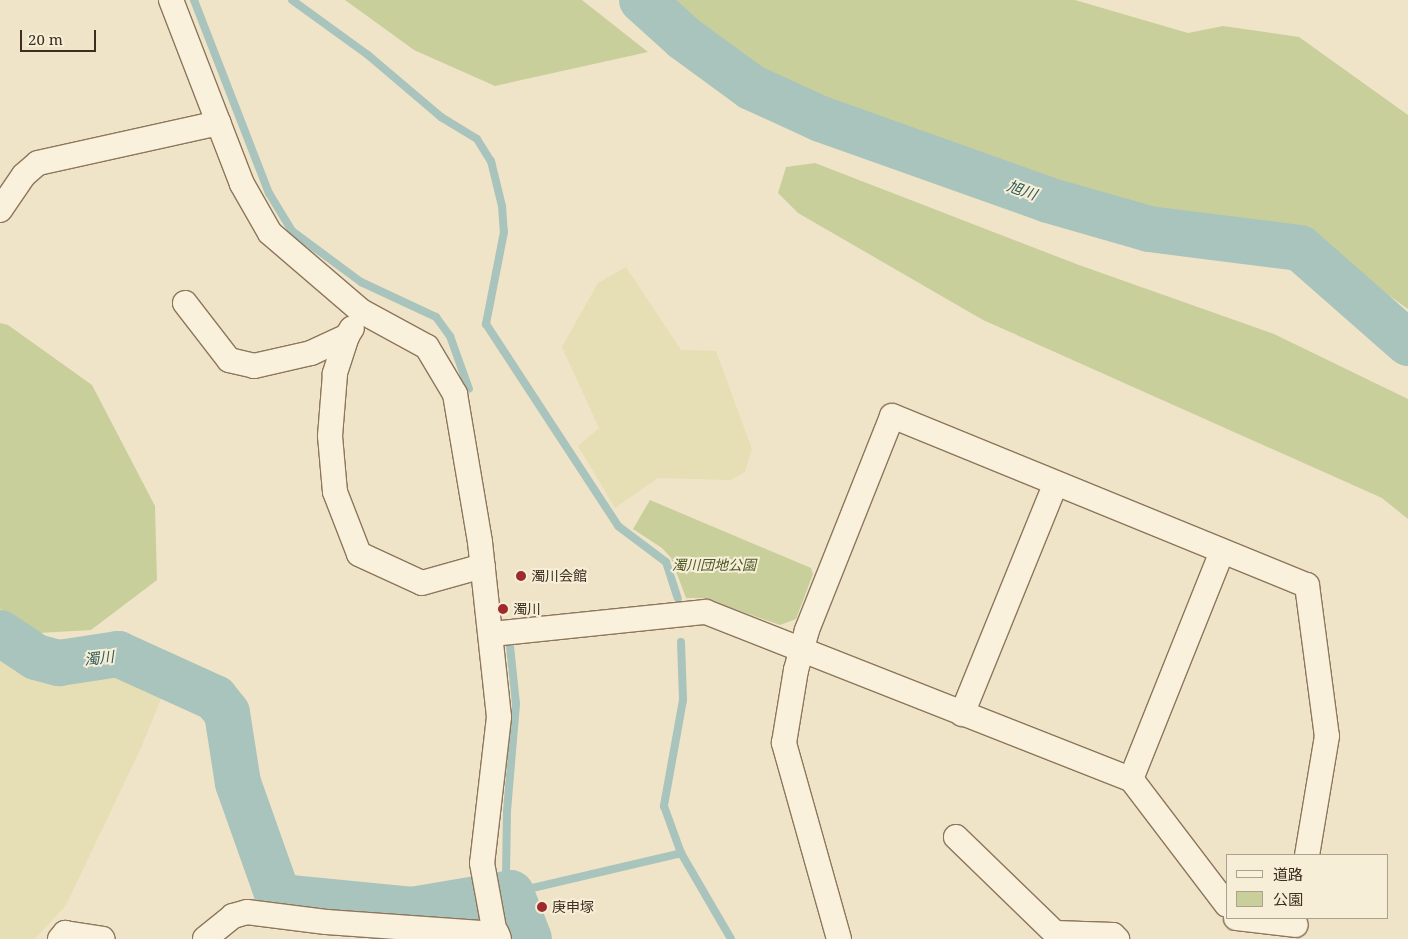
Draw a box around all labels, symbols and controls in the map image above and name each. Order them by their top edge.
scale bar [22,20,99,52]
text: 20 m [28,29,63,49]
water label: 旭川 [1005,176,1039,204]
park label: 濁川団地公園 [672,557,756,573]
place label: 濁川会館 [531,568,587,584]
marker: 濁川会館 [515,570,527,582]
place label: 濁川 [513,601,541,617]
marker: 濁川 [497,603,509,615]
water label: 濁川 [83,647,115,669]
legend [1226,854,1388,919]
text: 道路 [1273,864,1303,884]
text: 公園 [1273,889,1303,909]
place label: 庚申塚 [552,899,594,915]
marker: 庚申塚 [536,901,548,913]

